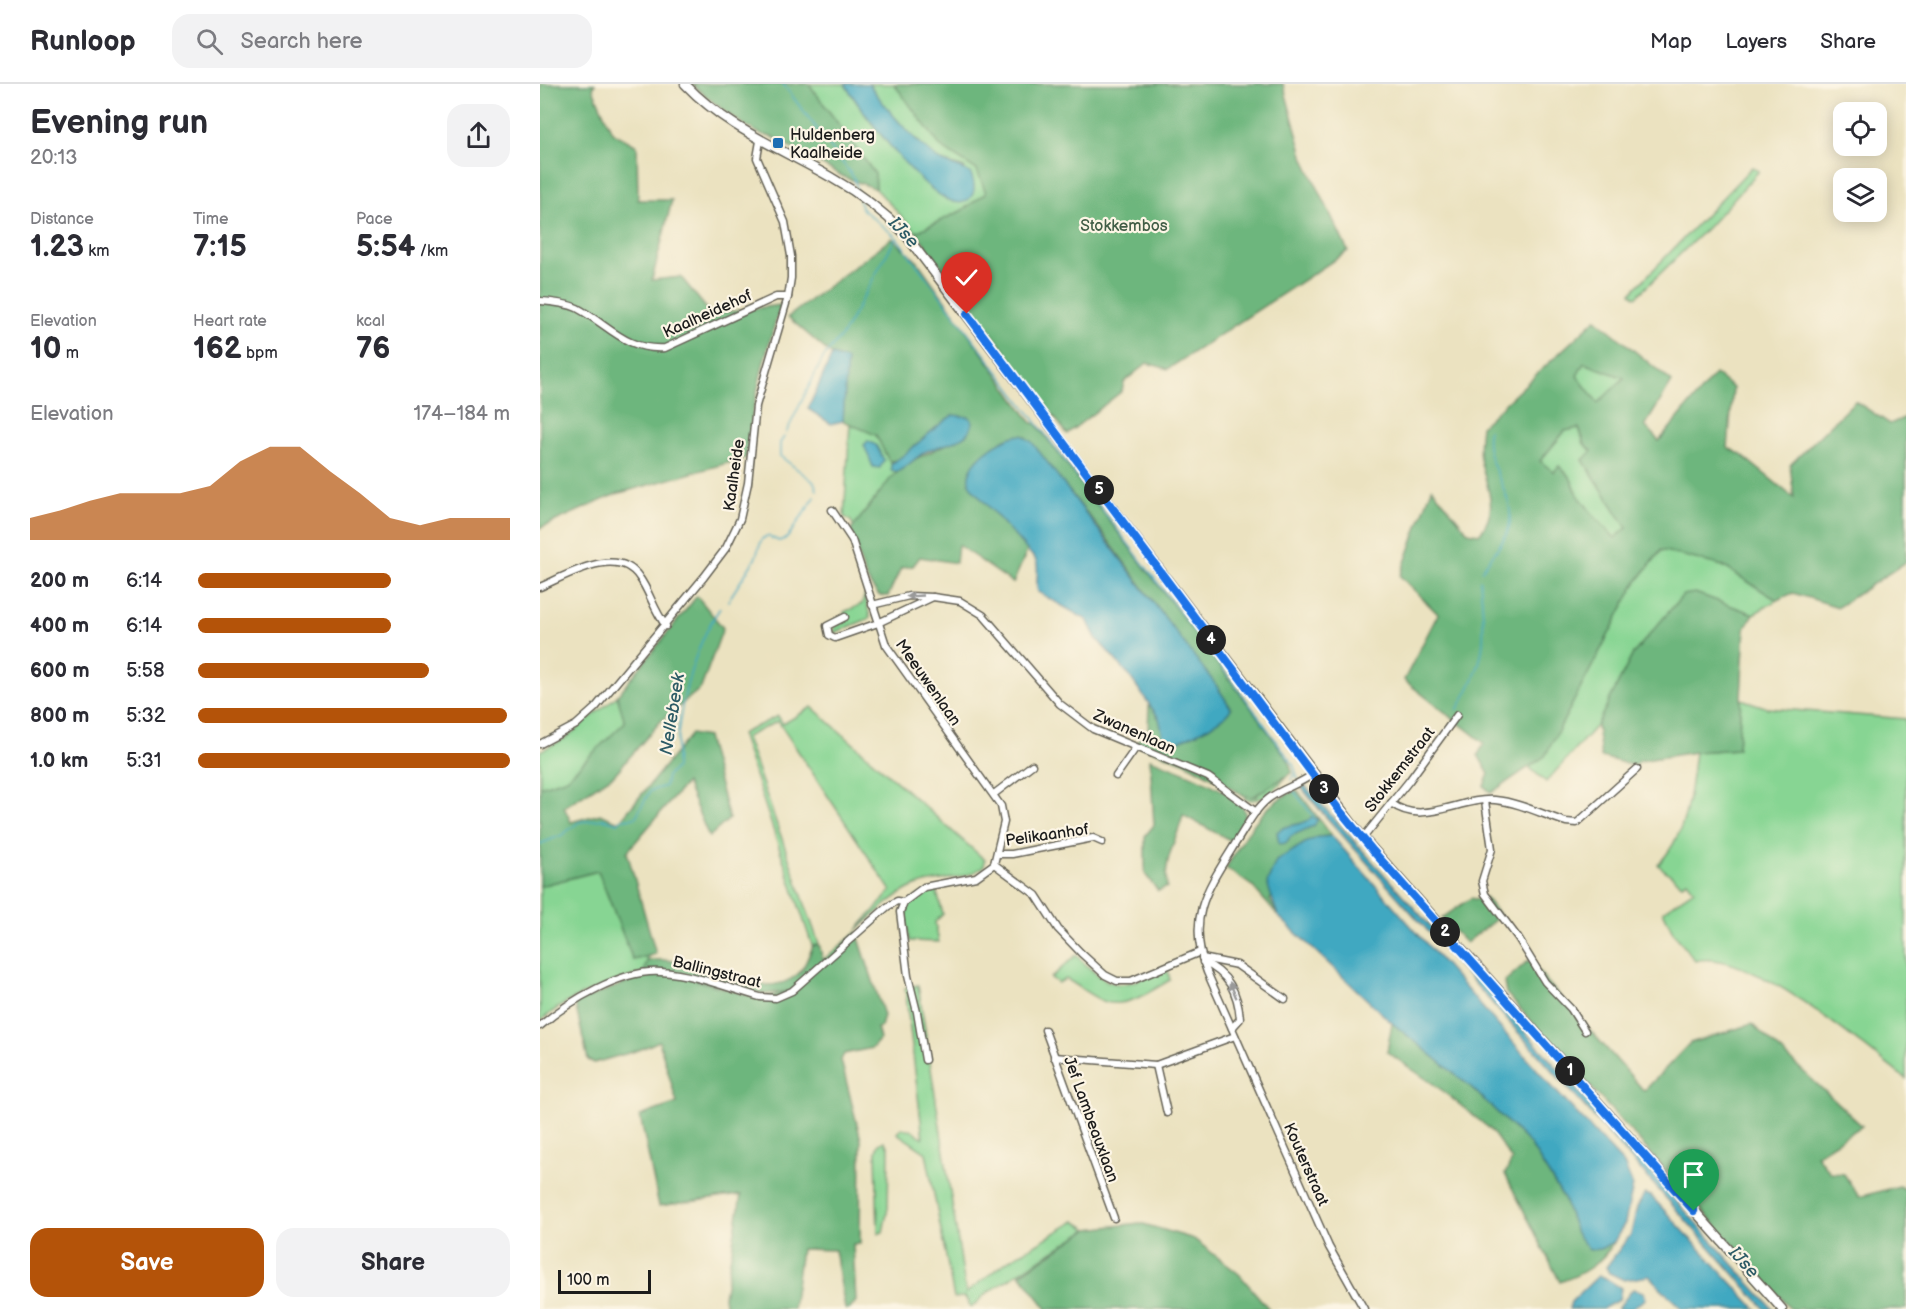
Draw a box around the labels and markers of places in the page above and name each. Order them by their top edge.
place label: Huldenberg Kaalheide [790,126,875,163]
marker: Huldenberg Kaalheide [771,136,785,150]
pin [941,252,992,314]
pin: 5 [1084,475,1114,505]
pin: 4 [1196,625,1226,655]
pin: 3 [1309,774,1339,804]
pin: 2 [1430,917,1460,947]
pin: 1 [1555,1056,1585,1086]
pin [1668,1149,1719,1211]

